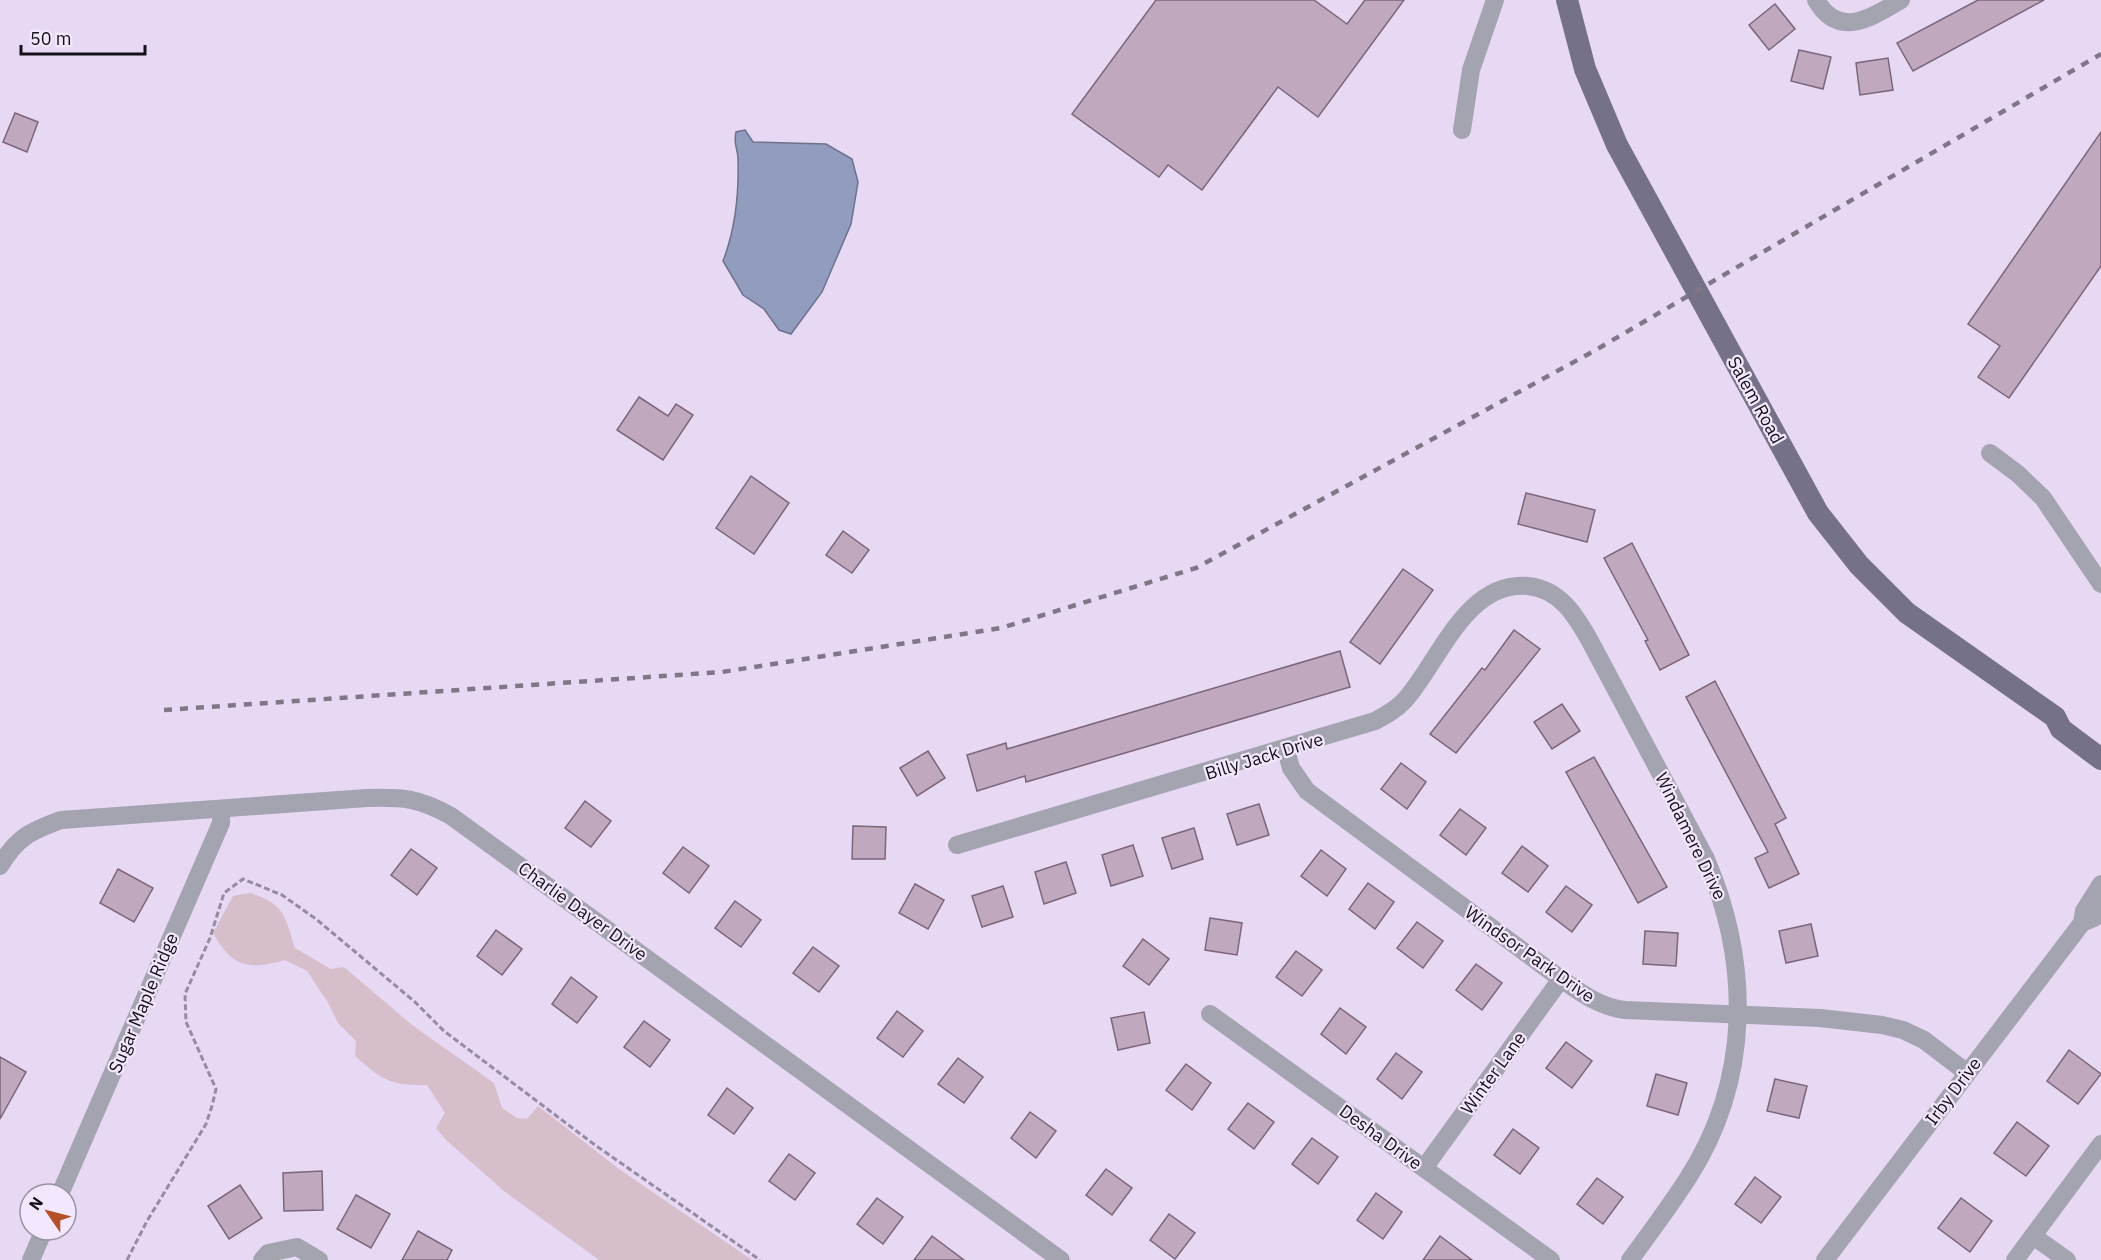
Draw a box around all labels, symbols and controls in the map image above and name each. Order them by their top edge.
scale bar [21,18,146,56]
text: 50 m [30,27,72,50]
street label: Salem Road [1723,352,1789,448]
street label: Billy Jack Drive [1202,727,1326,785]
street label: Windamere Drive [1650,769,1732,904]
street label: Charlie Dayer Drive [514,856,652,966]
street label: Windsor Park Drive [1461,901,1600,1007]
street label: Sugar Maple Ridge [103,929,183,1077]
street label: Winter Lane [1455,1027,1531,1119]
street label: Irby Drive [1920,1052,1986,1130]
street label: Desha Drive [1335,1099,1427,1175]
north arrow [18,1182,78,1242]
text: N [24,1193,47,1214]

